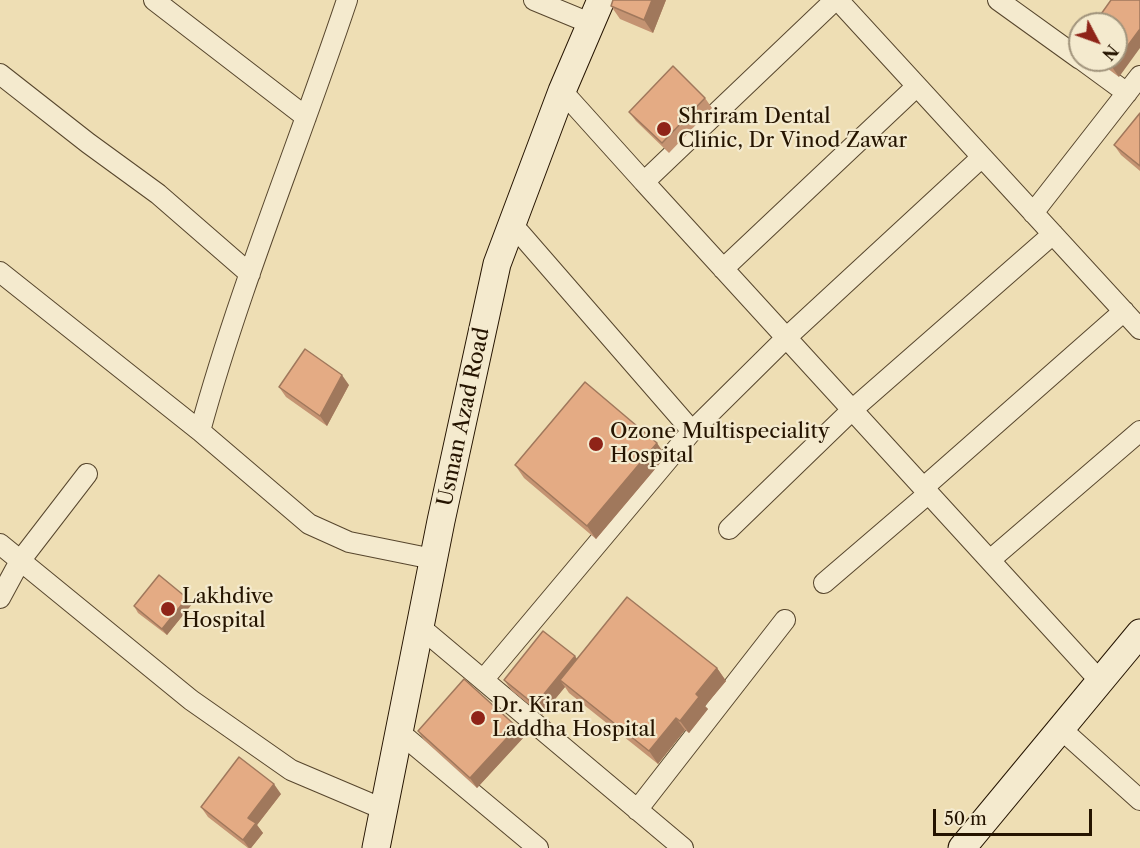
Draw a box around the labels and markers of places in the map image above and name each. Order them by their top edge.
place label: Shriram Dental Clinic, Dr Vinod Zawar [678,104,907,154]
marker: Shriram Dental Clinic, Dr Vinod Zawar [655,120,673,138]
place label: Ozone Multispeciality Hospital [610,419,830,469]
marker: Ozone Multispeciality Hospital [587,435,605,453]
place label: Lakhdive Hospital [182,584,274,634]
marker: Lakhdive Hospital [159,600,177,618]
place label: Dr. Kiran Laddha Hospital [492,693,656,743]
marker: Dr. Kiran Laddha Hospital [469,709,487,727]

